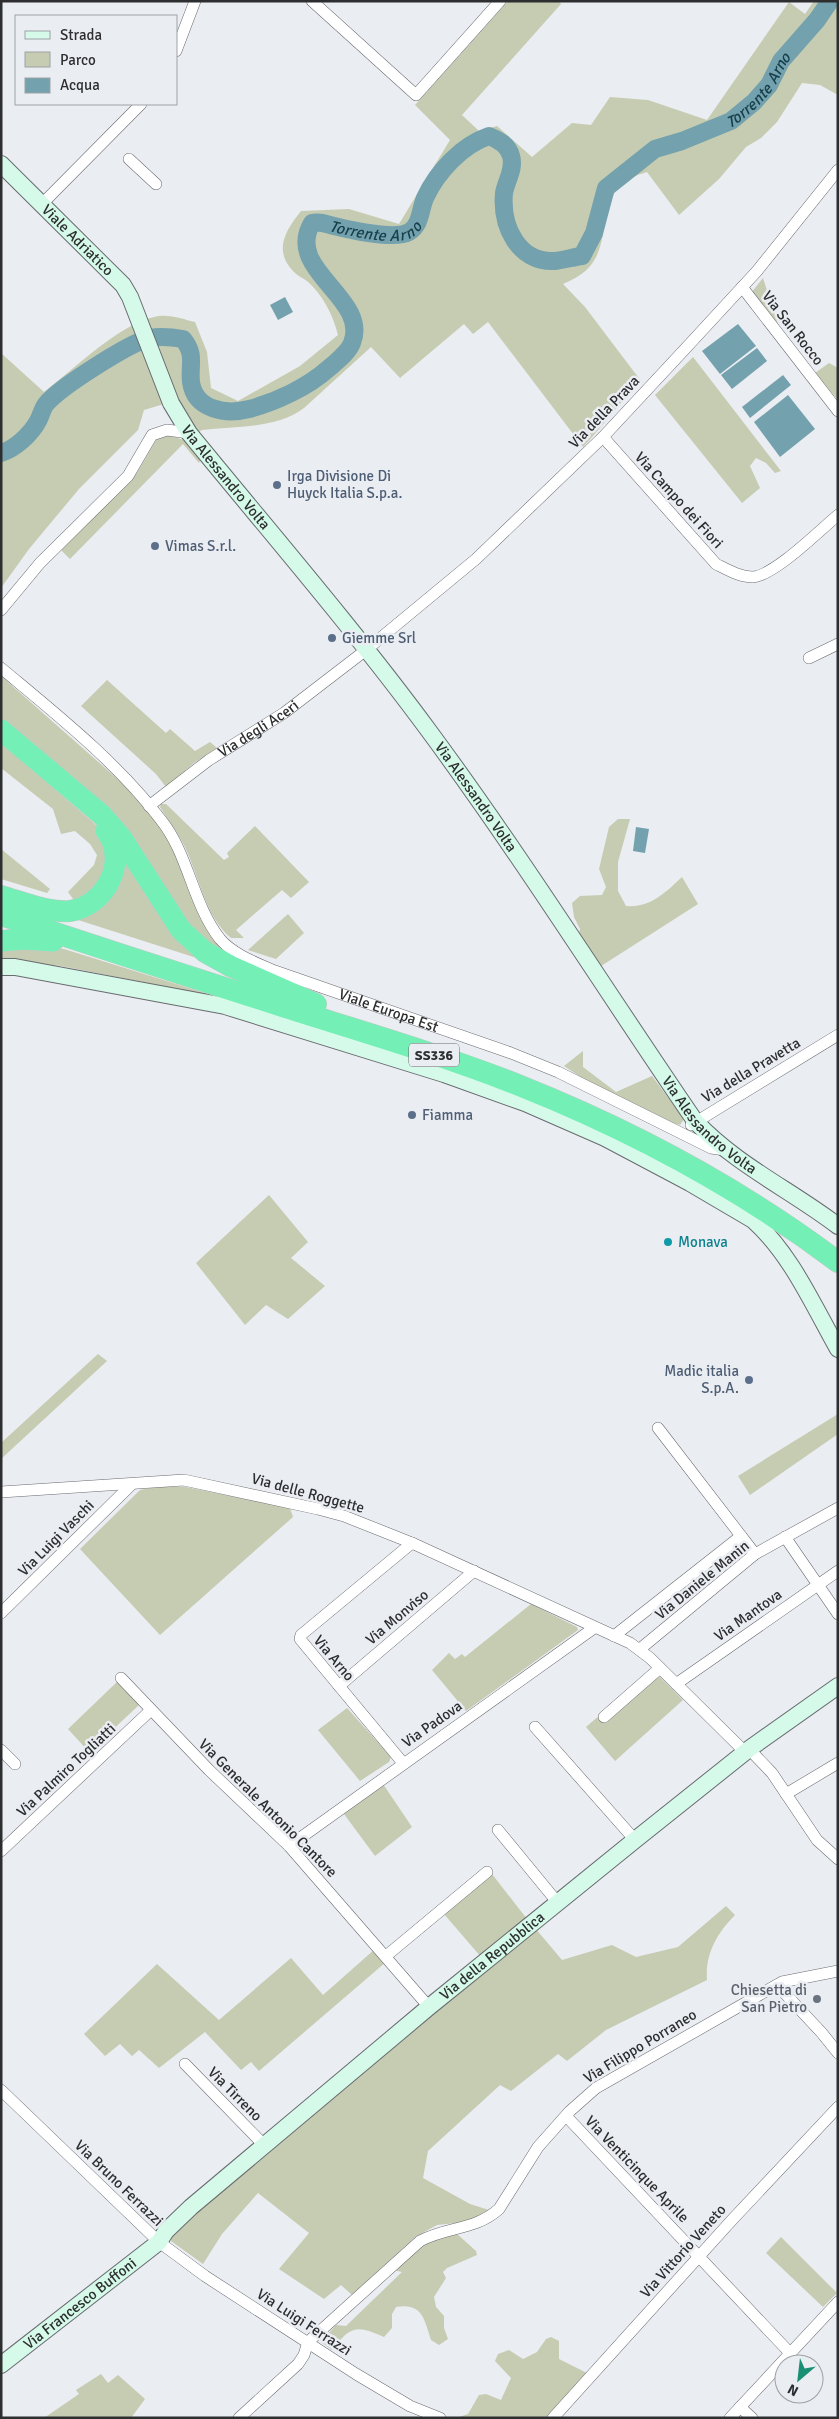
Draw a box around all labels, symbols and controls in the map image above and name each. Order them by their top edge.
legend [15,15,178,105]
text: Strada [60,26,102,44]
water label: Torrente Arno [723,48,796,133]
text: Parco [60,51,96,69]
text: Acqua [60,76,100,94]
street label: Viale Adriatico [38,201,118,280]
water label: Torrente Arno [327,216,427,246]
street label: Via San Rocco [758,287,828,369]
street label: Via della Prava [565,372,643,452]
street label: Via Alessandro Volta [177,422,274,533]
street label: Via Campo dei Fiori [631,448,727,552]
place label: Irga Divisione Di Huyck Italia S.p.a. [287,467,402,502]
marker: Irga Divisione Di Huyck Italia S.p.a. [271,479,283,491]
place label: Vimas S.r.l. [165,537,236,555]
marker: Vimas S.r.l. [149,540,161,552]
place label: Giemme Srl [342,629,416,647]
marker: Giemme Srl [326,632,338,644]
street label: Via degli Aceri [215,696,302,761]
street label: Via Alessandro Volta [431,738,521,855]
street label: Viale Europa Est [336,985,441,1036]
street label: Via della Pravetta [698,1033,804,1107]
road number: SS336 [409,1044,459,1066]
street label: Via Alessandro Volta [658,1073,760,1178]
place label: Fiamma [422,1106,473,1124]
marker: Fiamma [406,1109,418,1121]
place label: Monava [678,1233,728,1251]
marker: Monava [662,1236,674,1248]
place label: Madic italia S.p.A. [664,1362,739,1397]
marker: Madic italia S.p.A. [743,1374,755,1386]
street label: Via delle Roggette [250,1469,366,1517]
street label: Via Luigi Vaschi [14,1496,98,1580]
street label: Via Daniele Manin [651,1537,753,1623]
street label: Via Monviso [362,1585,432,1648]
street label: Via Mantova [711,1585,785,1645]
street label: Via Arno [310,1631,358,1685]
street label: Via Padova [398,1697,466,1751]
street label: Via Palmiro Togliatti [13,1720,119,1820]
street label: Via Generale Antonio Cantore [195,1735,341,1881]
street label: Via della Repubblica [436,1908,548,2004]
place label: Chiesetta di San Pietro [731,1981,807,2016]
marker: Chiesetta di San Pietro [811,1993,823,2005]
street label: Via Filippo Porraneo [580,2005,700,2087]
street label: Via Tirreno [204,2063,266,2125]
street label: Via Venticinque Aprile [581,2112,693,2226]
street label: Via Bruno Ferrazzi [71,2136,167,2230]
street label: Via Vittorio Veneto [636,2201,730,2301]
street label: Via Francesco Buffoni [20,2254,140,2353]
street label: Via Luigi Ferrazzi [253,2285,355,2359]
north arrow [774,2354,824,2404]
text: N [785,2380,801,2400]

